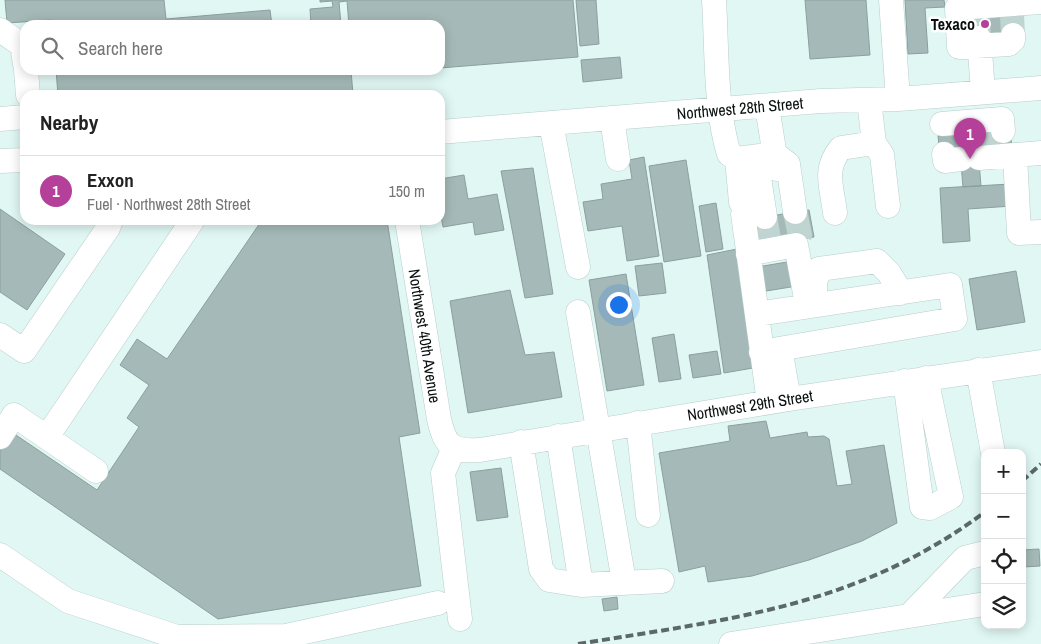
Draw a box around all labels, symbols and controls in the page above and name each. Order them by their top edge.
place label: Texaco [931,13,975,35]
marker: Texaco [979,18,991,30]
search box [20,20,445,75]
icon: search [38,34,66,62]
text: Search here [78,35,163,61]
street label: Northwest 28th Street [676,91,805,124]
text: Nearby [40,108,98,137]
pin: 1 [954,118,986,159]
text: Exxon [87,167,134,193]
text: 1 [52,180,60,202]
text: 150 m [389,180,425,202]
text: Fuel · Northwest 28th Street [87,193,250,215]
street label: Northwest 40th Avenue [404,267,446,405]
your location [606,292,632,318]
street label: Northwest 29th Street [686,384,815,426]
map controls [981,449,1026,629]
button: + [981,449,1026,494]
button: − [981,494,1026,539]
button: locate [981,539,1026,584]
button: layers [981,584,1026,629]

